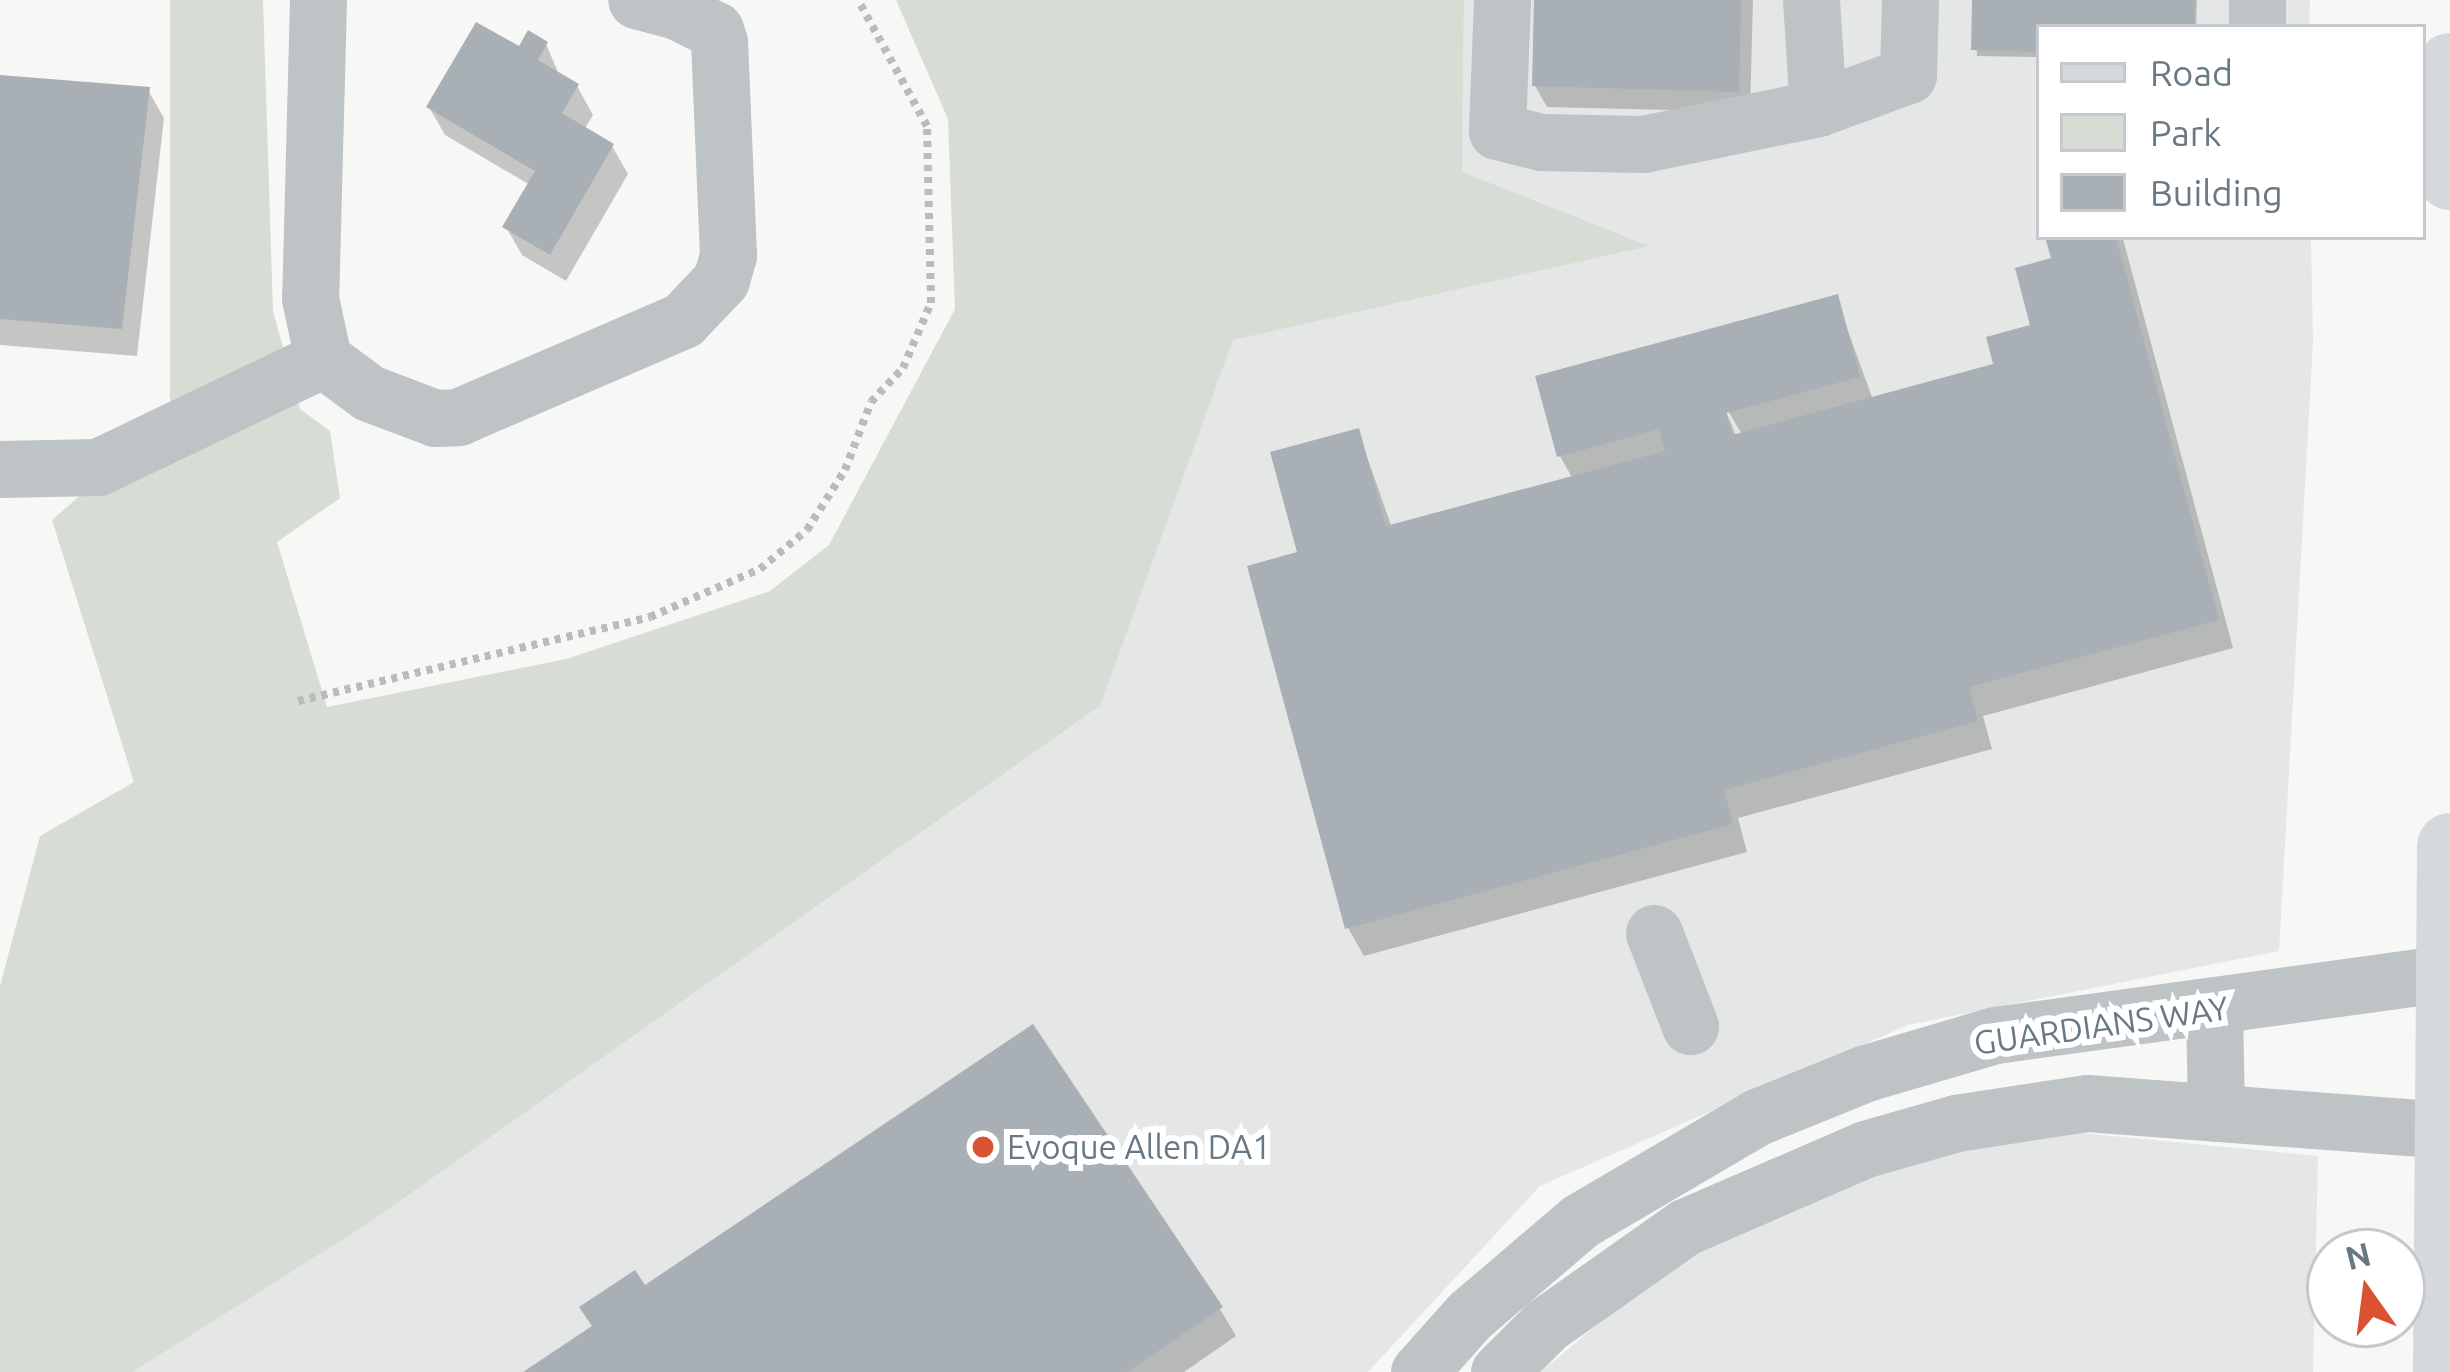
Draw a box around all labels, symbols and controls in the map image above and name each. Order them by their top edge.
legend [2036,24,2426,240]
text: Road [2150,52,2233,93]
text: Park [2150,112,2222,153]
text: Building [2150,172,2283,213]
street label: GUARDIANS WAY [1971,988,2231,1062]
place label: Evoque Allen DA1 [1007,1127,1271,1167]
marker: Evoque Allen DA1 [970,1134,996,1160]
north arrow [2306,1228,2426,1348]
text: N [2341,1235,2374,1276]

